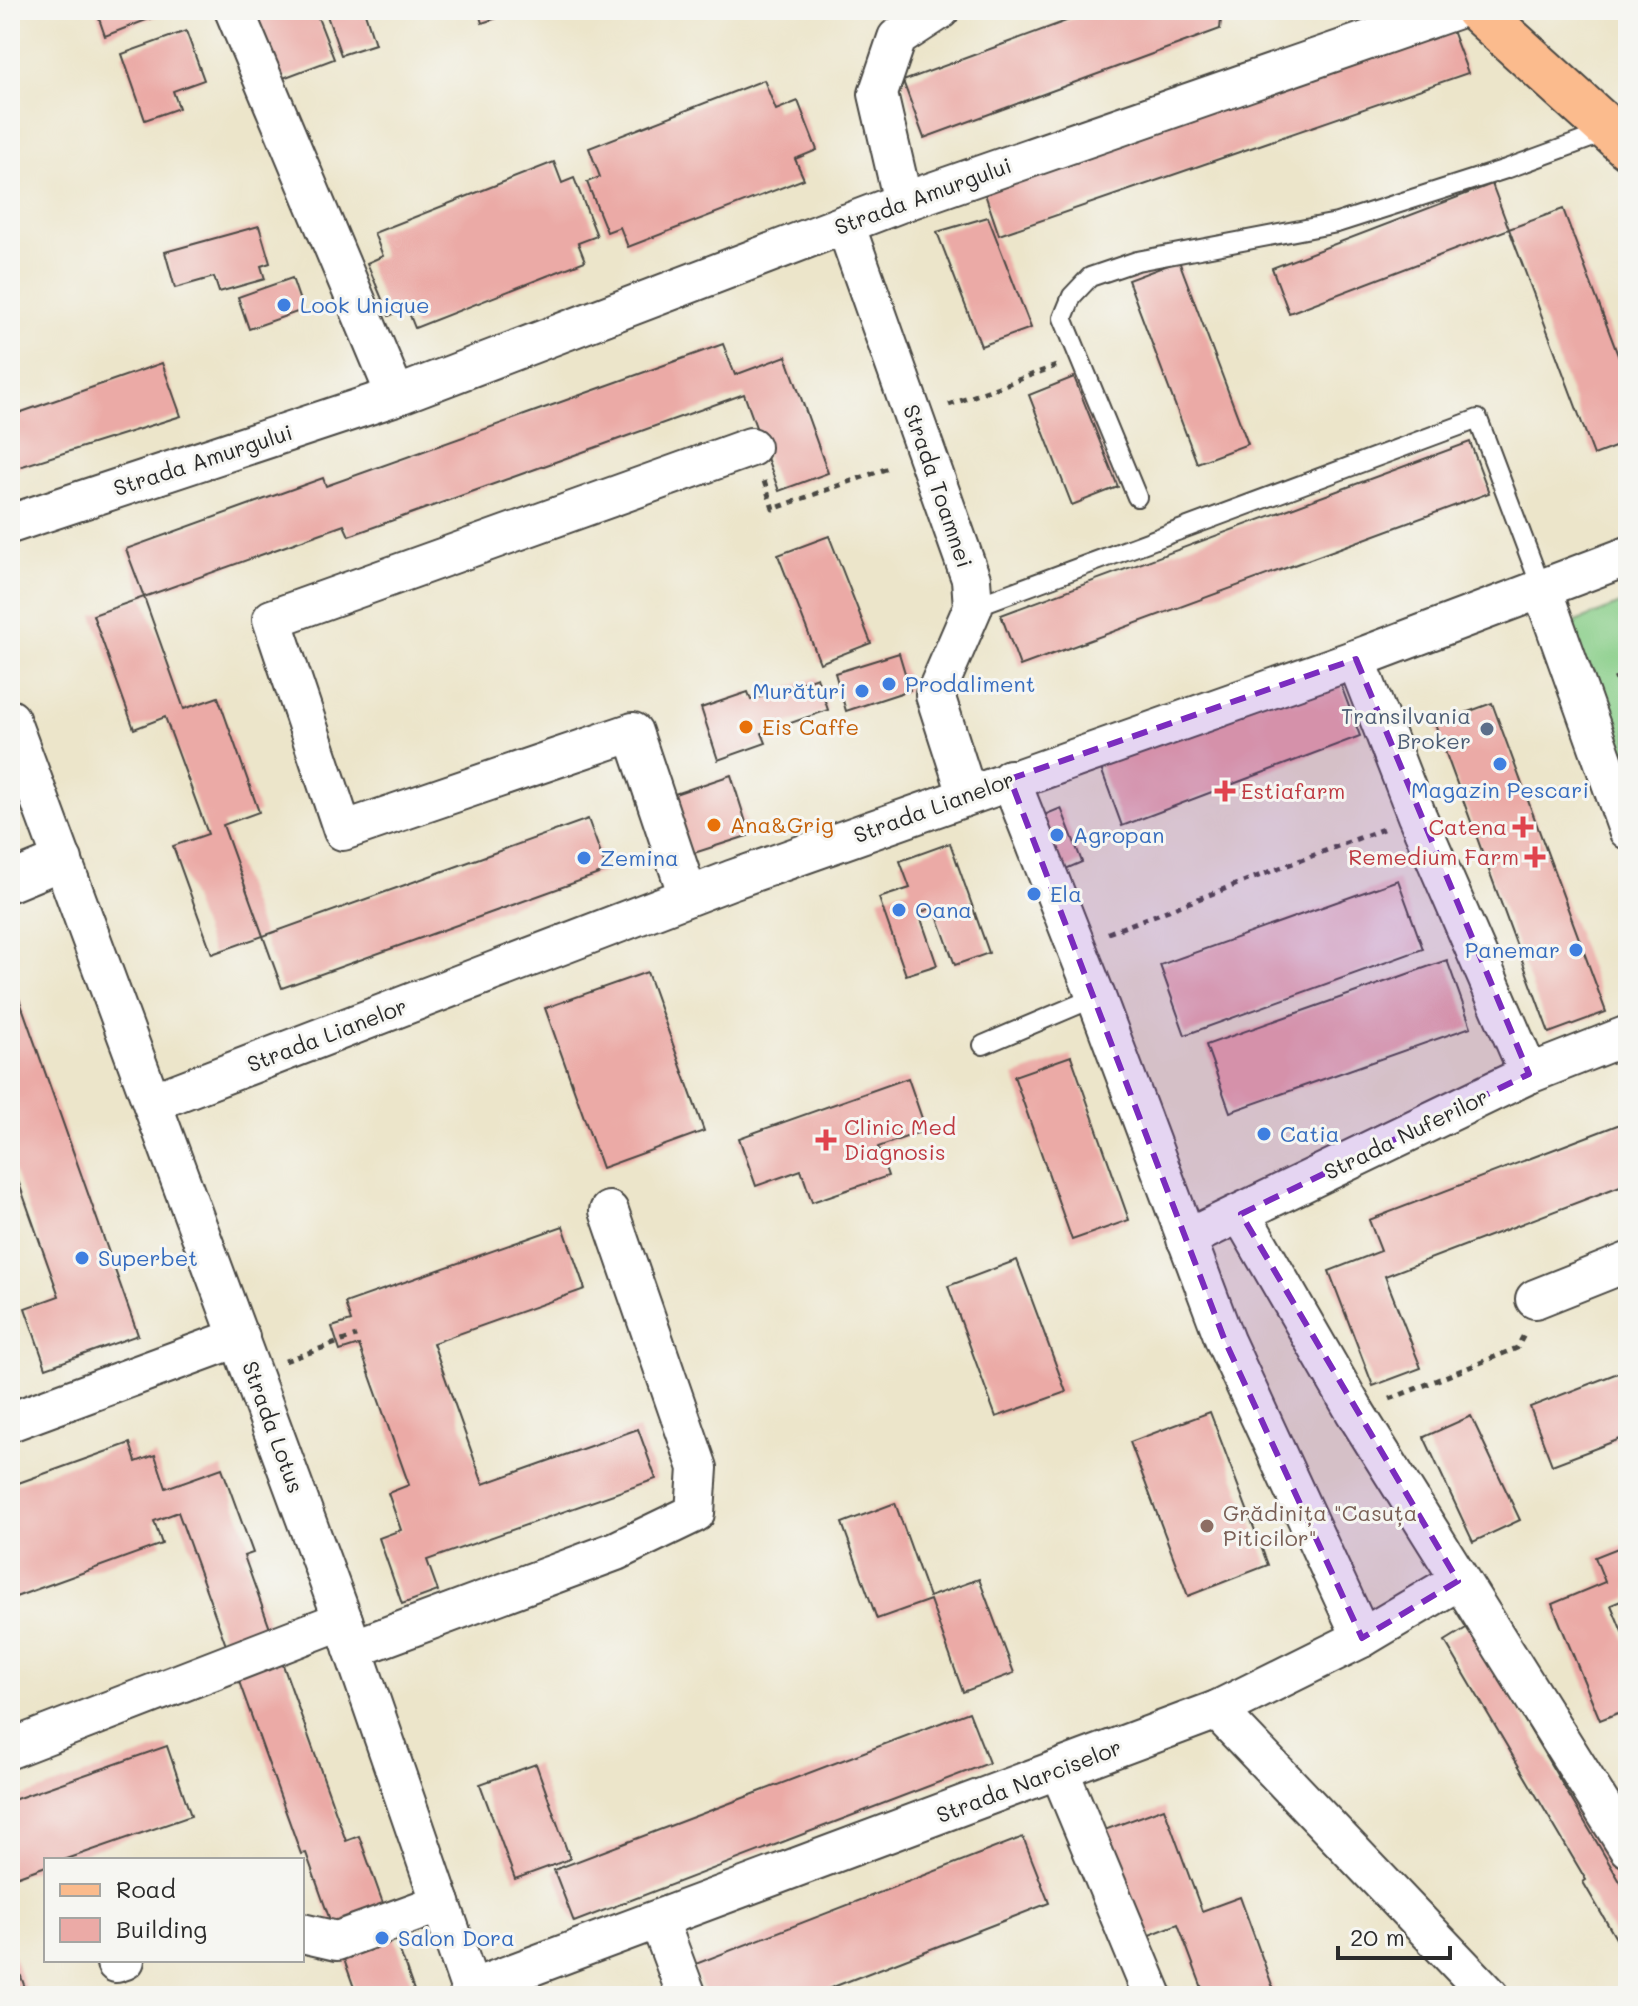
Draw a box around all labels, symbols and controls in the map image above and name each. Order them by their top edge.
street label: Strada Amurgului [830,150,1015,241]
place label: Look Unique [300,290,430,319]
marker: Look Unique [275,296,293,314]
street label: Strada Toamnei [897,400,980,571]
street label: Strada Amurgului [110,417,296,502]
place label: Prodaliment [905,669,1035,698]
marker: Prodaliment [880,675,898,693]
place label: Murături [752,676,846,705]
marker: Murături [853,682,871,700]
place label: Transilvania Broker [1341,701,1471,755]
place label: Eis Caffe [762,712,859,741]
marker: Eis Caffe [737,718,755,736]
marker: Transilvania Broker [1478,720,1496,738]
marker: Magazin Pescari [1491,755,1509,773]
street label: Strada Lianelor [849,764,1018,849]
place label: Magazin Pescari [1411,775,1589,804]
place label: Estiafarm [1241,776,1345,805]
marker: Estiafarm [1216,782,1234,800]
place label: Ana&Grig [730,810,834,839]
place label: Catena [1428,812,1507,841]
marker: Ana&Grig [705,816,723,834]
marker: Catena [1514,818,1532,836]
place label: Agropan [1073,820,1165,849]
marker: Agropan [1048,826,1066,844]
place label: Remedium Farm [1348,842,1519,871]
place label: Zemina [600,843,679,872]
marker: Remedium Farm [1526,848,1544,866]
marker: Zemina [575,849,593,867]
place label: Ela [1050,879,1082,908]
marker: Ela [1025,885,1043,903]
place label: Oana [915,895,972,924]
marker: Oana [890,901,908,919]
place label: Panemar [1465,935,1560,964]
marker: Panemar [1567,941,1585,959]
street label: Strada Lianelor [243,991,411,1078]
street label: Strada Nuferilor [1319,1081,1493,1186]
place label: Clinic Med Diagnosis [844,1112,956,1166]
place label: Catia [1280,1119,1340,1148]
marker: Catia [1255,1125,1273,1143]
marker: Clinic Med Diagnosis [815,1129,837,1151]
place label: Superbet [98,1243,198,1272]
marker: Superbet [73,1249,91,1267]
street label: Strada Lotus [236,1357,311,1497]
place label: Grădinița "Casuța Piticilor" [1223,1498,1417,1552]
marker: Grădinița "Casuța Piticilor" [1198,1517,1216,1535]
street label: Strada Narciselor [932,1732,1126,1829]
legend [44,1858,304,1962]
text: Road [116,1873,176,1904]
scale bar [1338,1910,1450,1960]
text: Building [116,1913,207,1944]
text: 20 m [1350,1921,1405,1952]
place label: Salon Dora [398,1923,515,1952]
marker: Salon Dora [373,1929,391,1947]

